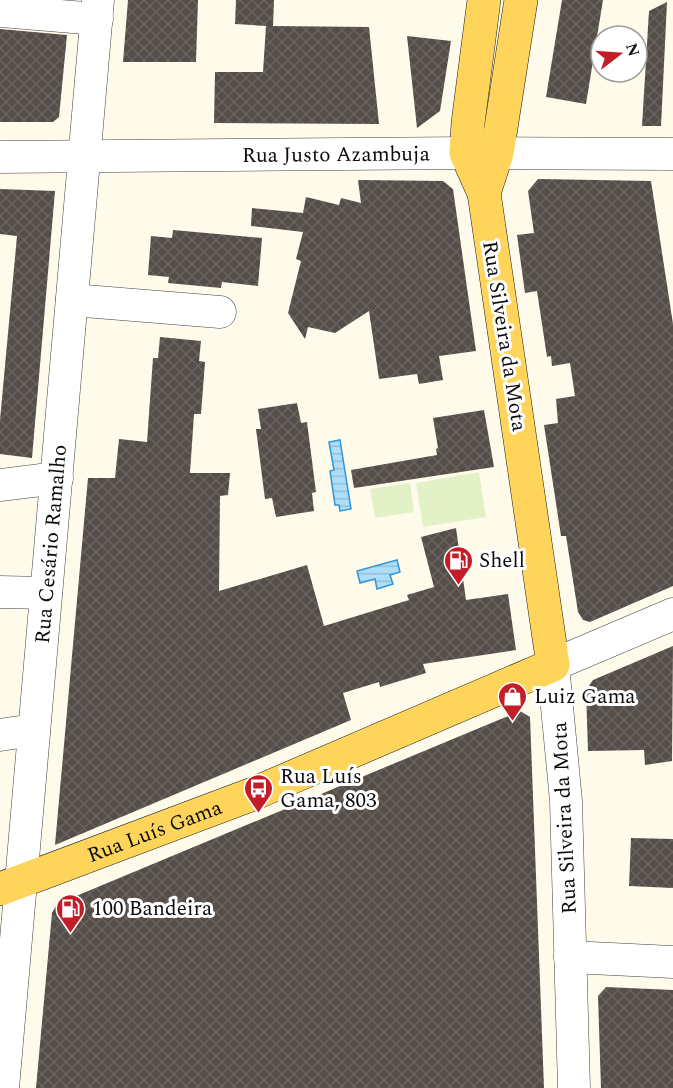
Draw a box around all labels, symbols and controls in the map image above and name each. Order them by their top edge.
north arrow [589,24,649,84]
text: N [619,40,646,60]
street label: Rua Justo Azambuja [242,138,431,172]
street label: Rua Silveira da Mota [473,239,535,434]
street label: Rua Cesário Ramalho [27,443,76,645]
fuel station icon: Shell [442,544,474,586]
place label: Shell [479,545,525,577]
shop icon: Luiz Gama [497,680,529,722]
place label: Luiz Gama [534,681,636,713]
street label: Rua Silveira da Mota [544,720,586,915]
place label: Rua Luís Gama, 803 [280,761,377,817]
bus stop icon: Rua Luís Gama, 803 [243,772,275,814]
street label: Rua Luís Gama [83,792,228,872]
fuel station icon: 100 Bandeira [55,892,87,934]
place label: 100 Bandeira [92,893,213,925]

